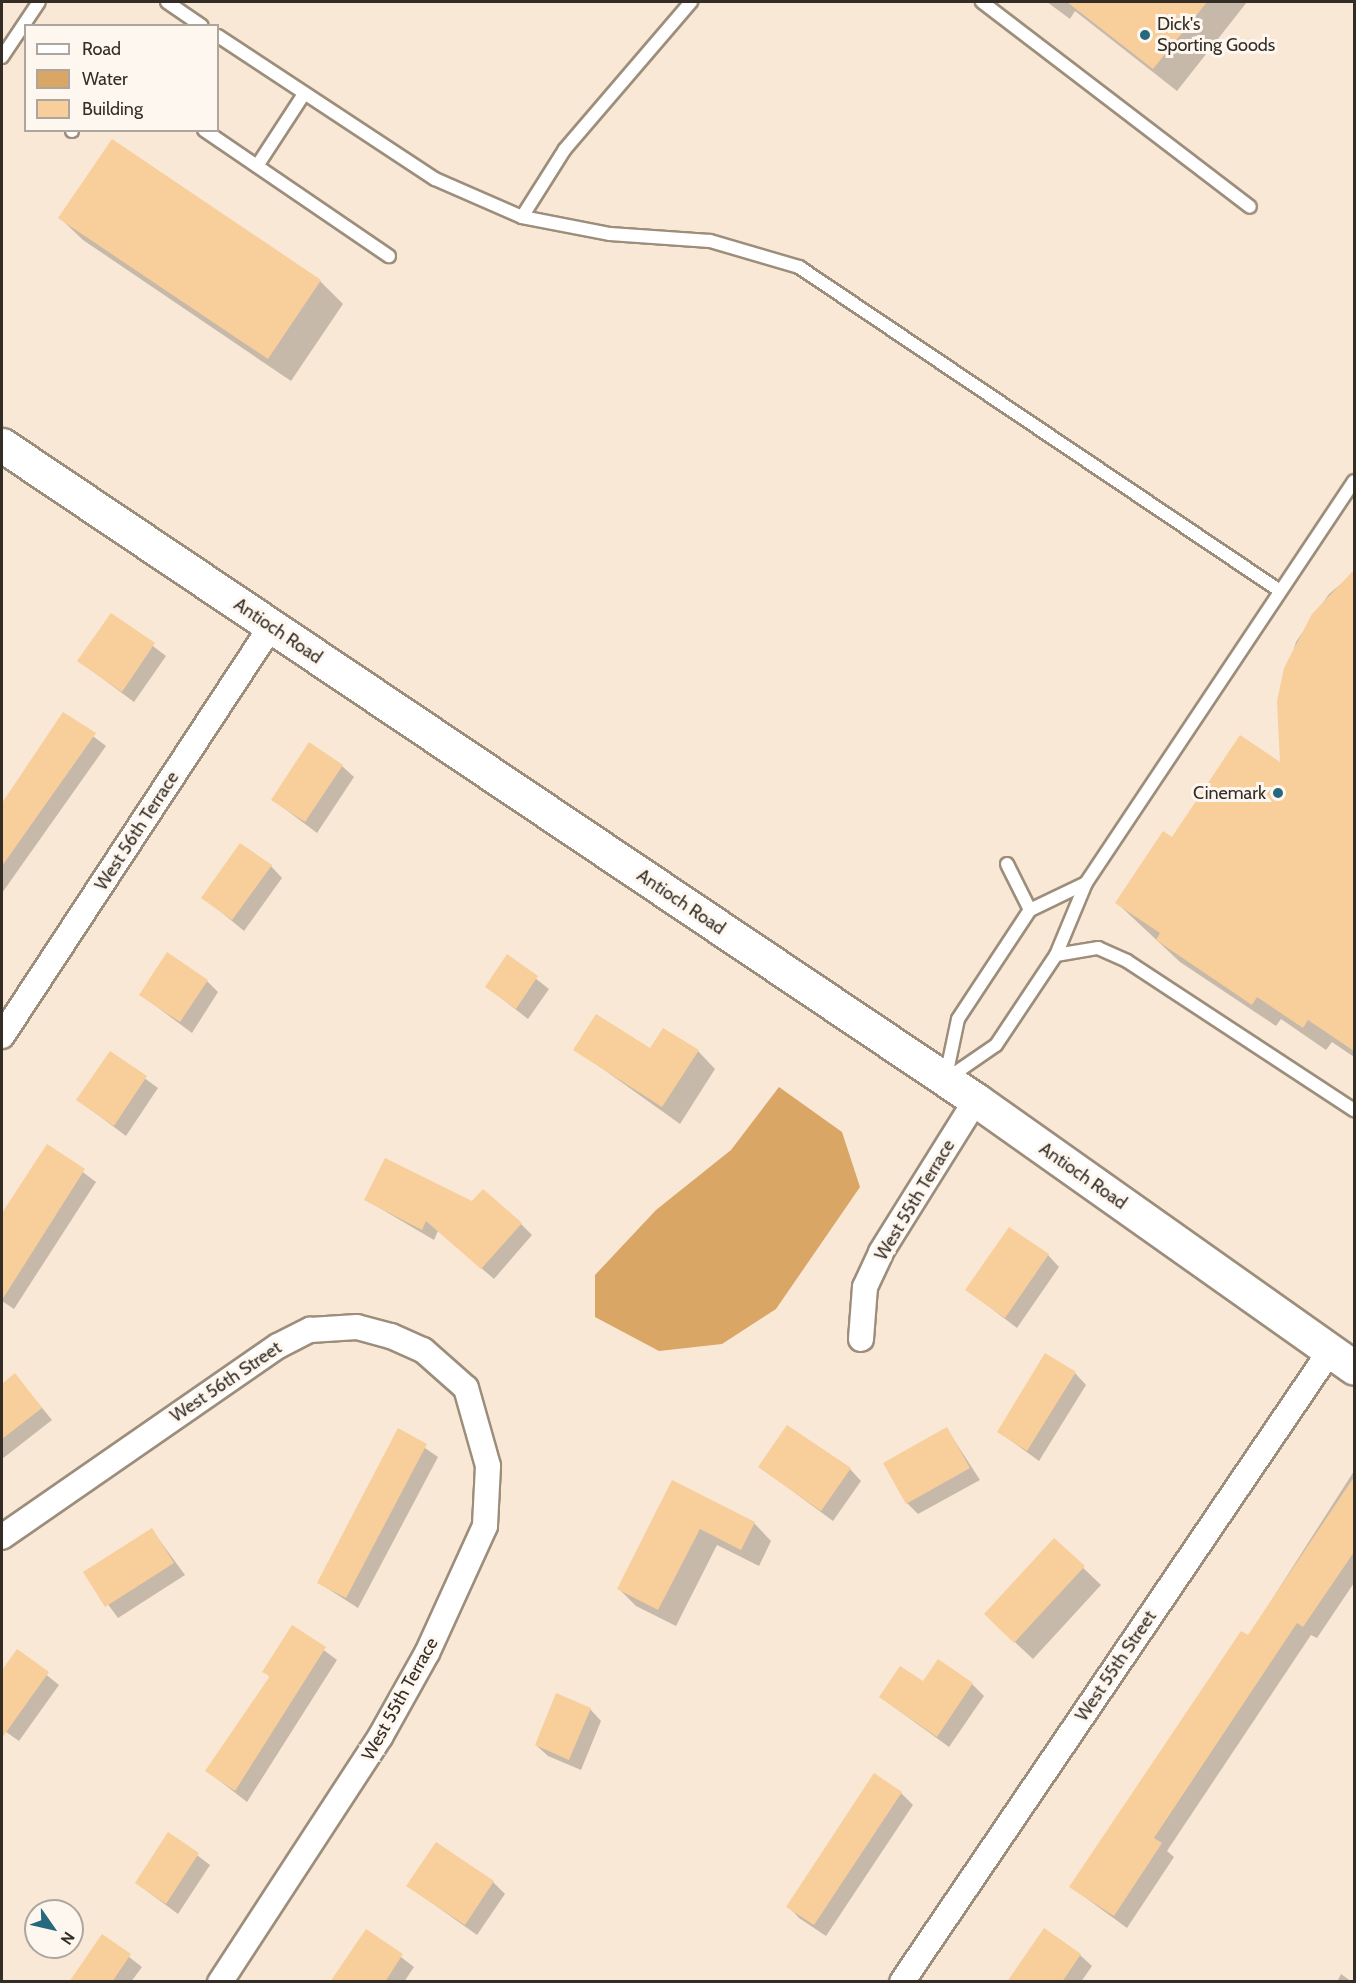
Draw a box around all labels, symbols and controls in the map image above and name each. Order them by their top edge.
place label: Dick's Sporting Goods [1157,14,1275,57]
legend [24,24,219,132]
marker: Dick's Sporting Goods [1138,28,1152,42]
text: Road [82,38,121,60]
text: Water [82,68,128,90]
text: Building [82,98,143,120]
street label: Antioch Road [230,594,326,668]
street label: West 56th Terrace [91,767,183,895]
place label: Cinemark [1193,782,1266,804]
marker: Cinemark [1271,786,1285,800]
street label: Antioch Road [633,865,729,939]
street label: West 55th Terrace [870,1136,960,1264]
street label: Antioch Road [1035,1138,1131,1214]
street label: West 56th Street [166,1337,286,1427]
street label: West 55th Street [1071,1607,1161,1725]
street label: West 55th Terrace [357,1634,443,1764]
north arrow [24,1899,84,1959]
text: N [57,1928,79,1948]

